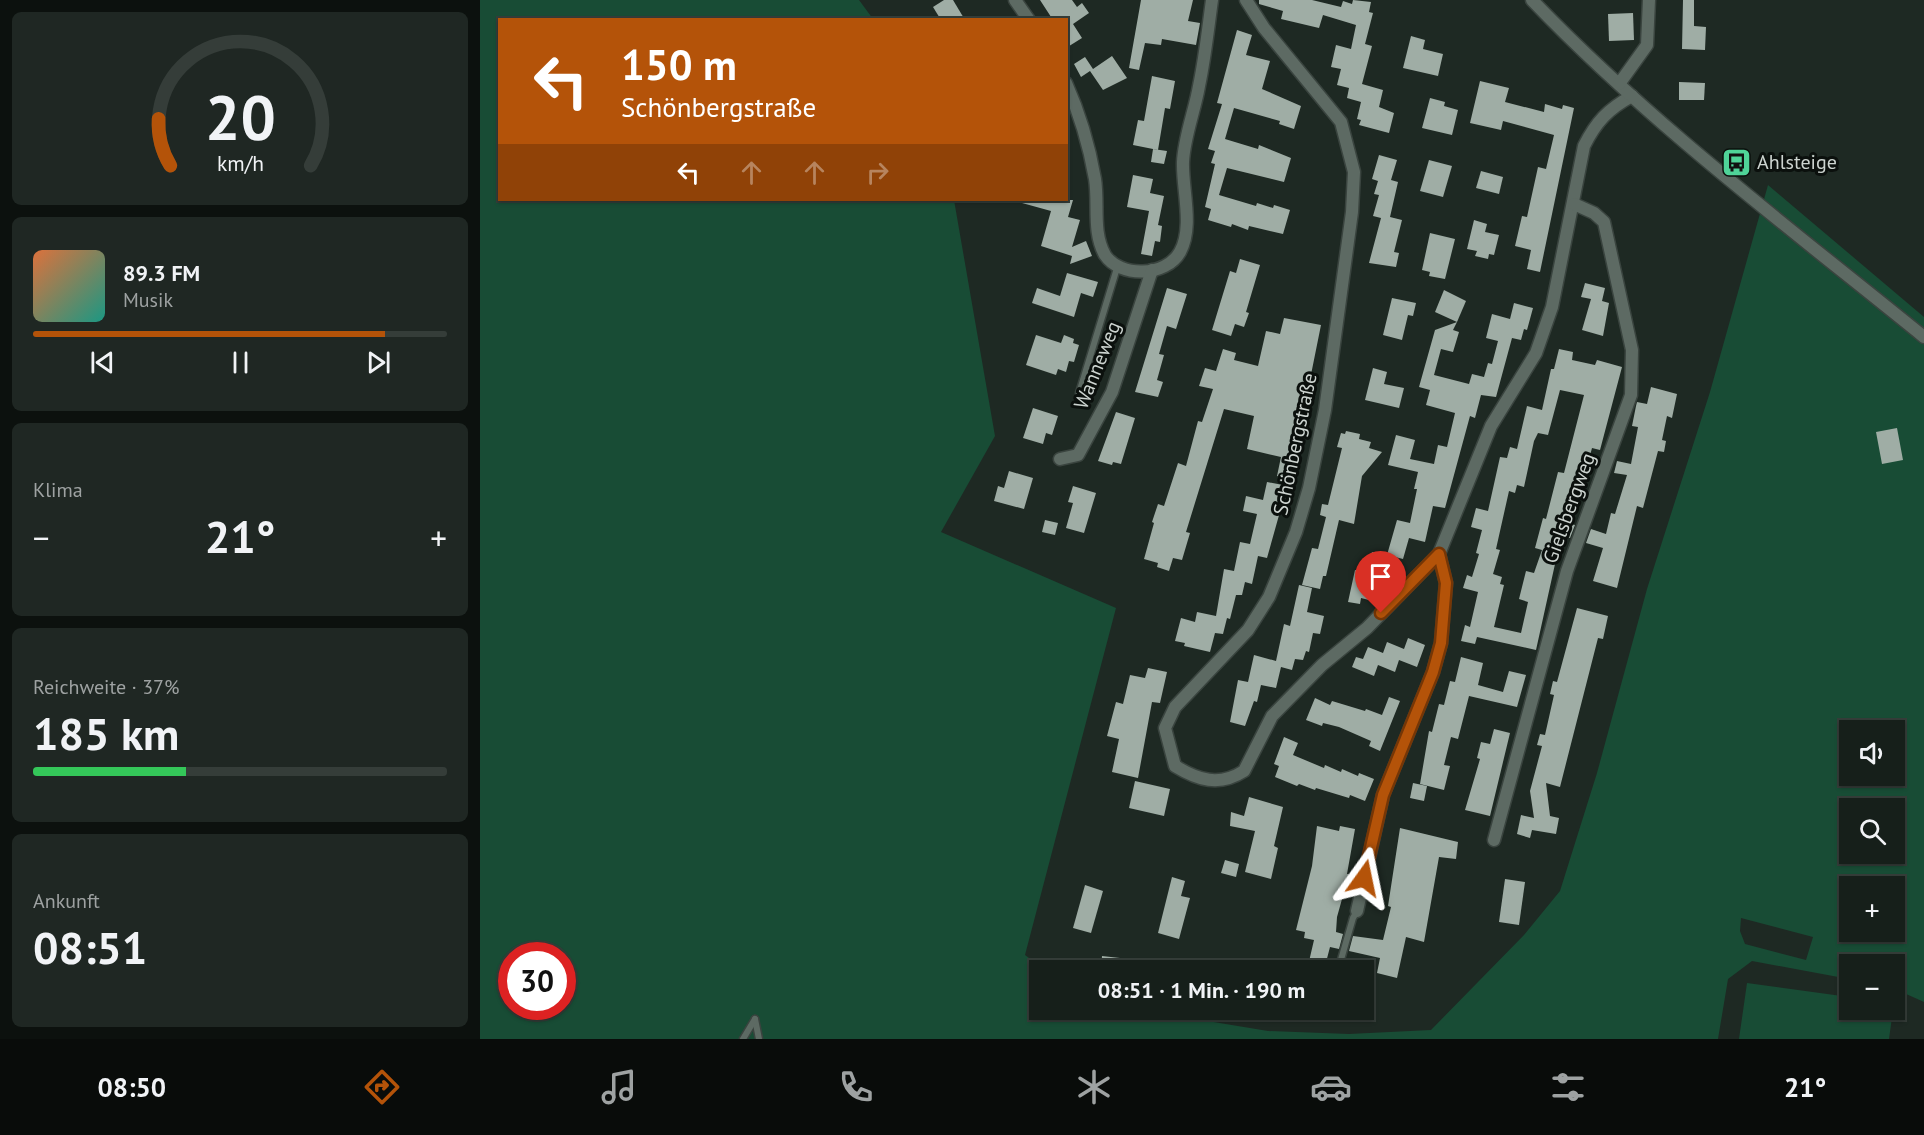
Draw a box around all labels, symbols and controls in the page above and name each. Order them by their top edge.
text: 150 m [621,37,737,92]
icon: left [522,42,600,120]
text: 20 [205,76,275,157]
text: Schönbergstraße [621,90,816,124]
bus stop icon: Ahlsteige [1720,146,1752,178]
text: km/h [216,149,263,177]
place label: Ahlsteige [1757,149,1837,175]
icon: left [672,156,705,189]
icon: ahead [735,156,768,189]
icon: ahead [798,156,831,189]
icon: right [861,156,894,189]
text: 89.3 FM [123,259,200,287]
text: Musik [123,287,173,313]
street label: Wanneweg [1068,317,1126,413]
icon: previous [86,346,119,379]
icon: pause [224,346,257,379]
icon: next [362,346,395,379]
street label: Schönbergstraße [1267,371,1323,517]
street label: Gielsbergweg [1537,449,1601,567]
text: Klima [33,477,83,503]
text: 21° [205,507,275,565]
text: − [33,516,50,559]
text: + [430,516,447,559]
pin [1355,551,1406,613]
icon: arrive [1364,560,1397,593]
text: Reichweite · 37% [33,674,179,700]
text: 185 km [33,704,179,762]
map controls [1839,720,1905,1020]
button: sound [1839,720,1905,786]
button: search [1839,798,1905,864]
position arrow [1332,846,1396,910]
button: + [1839,876,1905,942]
text: Ankunft [33,888,100,914]
text: 08:51 [33,918,147,976]
speed limit sign: 30 [498,942,576,1020]
button: − [1839,954,1905,1020]
text: 08:51 · 1 Min. · 190 m [1098,976,1305,1004]
icon: directions [361,1066,403,1108]
icon: music [598,1066,640,1108]
icon: phone [835,1066,877,1108]
icon: climate [1073,1066,1115,1108]
icon: car [1310,1066,1352,1108]
icon: filters [1547,1066,1589,1108]
text: 08:50 [98,1070,166,1104]
text: 21° [1784,1070,1826,1104]

